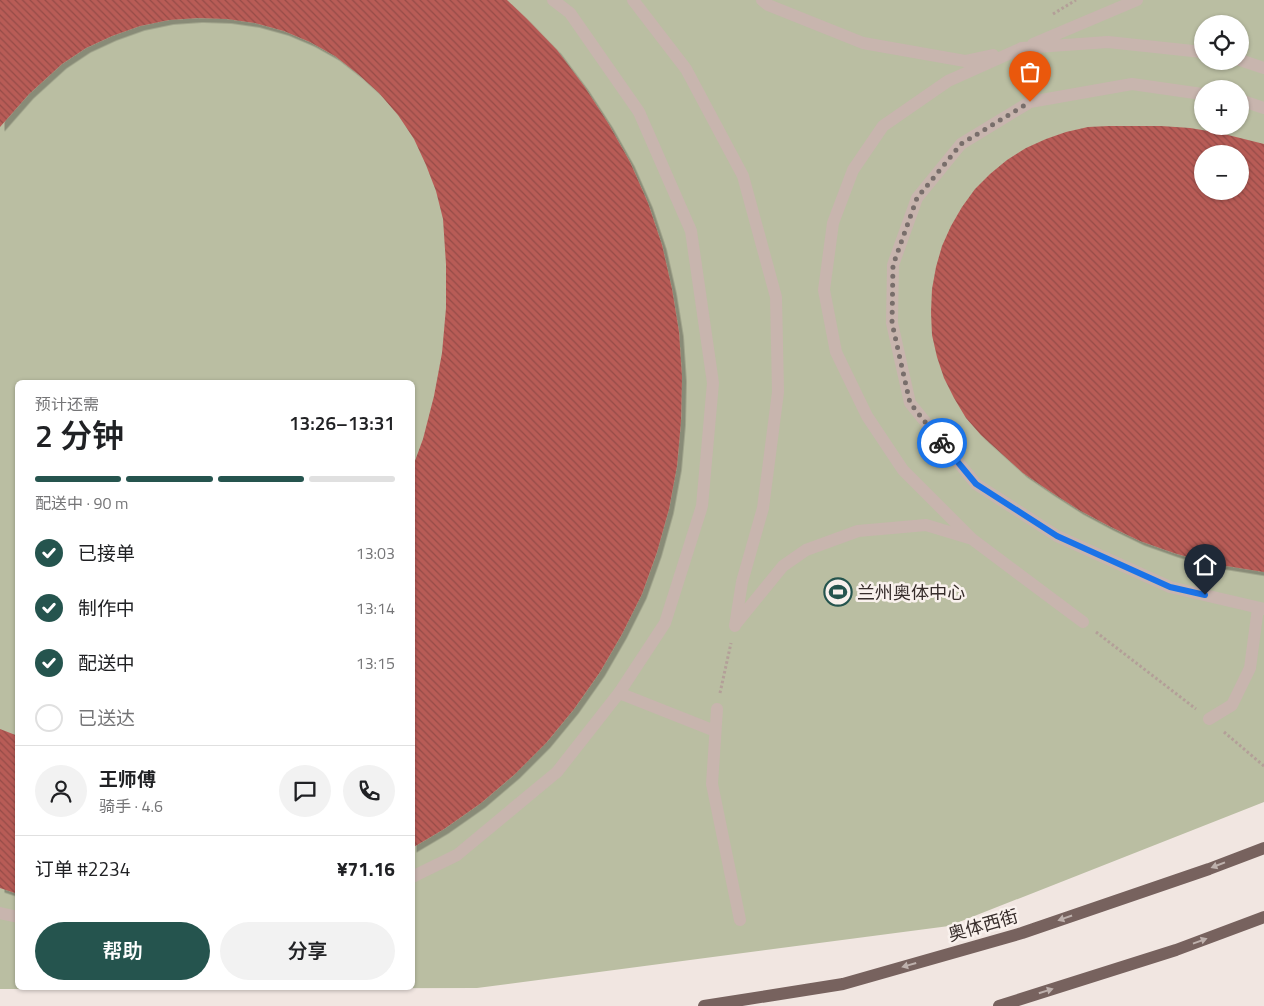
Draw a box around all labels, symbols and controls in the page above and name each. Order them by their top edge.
map controls [1194,15,1249,200]
button: locate [1194,15,1249,70]
pin [1009,51,1051,102]
icon: bag [1016,58,1044,86]
button: + [1194,80,1249,135]
button: − [1194,145,1249,200]
text: 预计还需 [35,392,99,416]
text: 13:26–13:31 [289,408,395,437]
text: 2 分钟 [35,411,124,459]
courier [917,418,967,468]
icon: bike [928,429,956,457]
text: 配送中 · 90 m [35,491,128,515]
text: 已接单 [78,538,135,567]
icon: check [35,539,63,567]
text: 13:03 [356,541,395,565]
pin [1184,544,1226,595]
icon: home [1191,551,1219,579]
sports icon: 兰州奥体中心 [823,577,853,607]
place label: 兰州奥体中心 [857,579,965,606]
text: 制作中 [78,593,135,622]
icon: check [35,594,63,622]
text: 13:14 [356,596,395,620]
text: 配送中 [78,648,135,677]
icon: check [35,649,63,677]
text: 13:15 [356,651,395,675]
text: 已送达 [78,703,135,732]
text: 王师傅 [99,764,156,793]
button: person [35,765,87,817]
button: chat [279,765,331,817]
button: phone [343,765,395,817]
text: 骑手 · 4.6 [99,794,163,818]
text: 订单 #2234 [35,854,130,883]
text: ¥71.16 [337,854,395,883]
one-way arrow [1211,862,1226,869]
street label: 奥体西街 [945,902,1021,948]
one-way arrow [1057,914,1072,922]
button: 帮助 [35,922,210,980]
button: 分享 [220,922,395,980]
one-way arrow [1193,937,1208,944]
one-way arrow [902,961,917,969]
one-way arrow [1038,987,1053,995]

